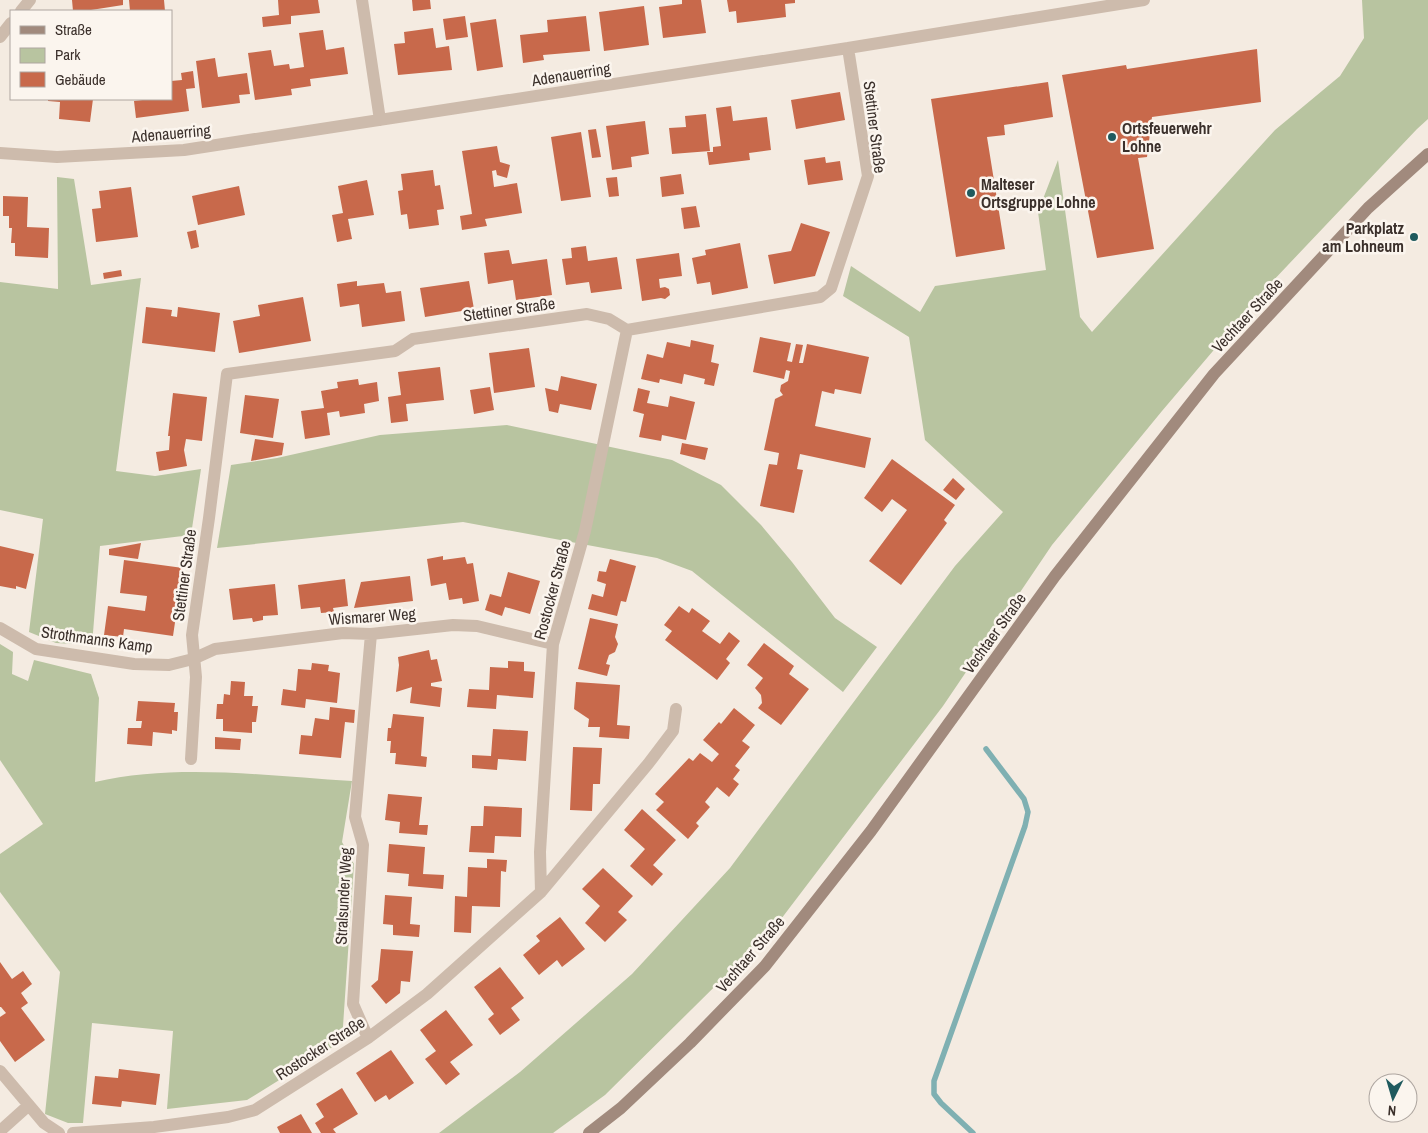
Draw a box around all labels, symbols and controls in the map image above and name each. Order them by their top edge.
legend [10,10,172,100]
text: Straße [55,19,92,40]
text: Park [55,44,81,65]
street label: Adenauerring [529,57,613,91]
text: Gebäude [55,69,106,90]
street label: Stettiner Straße [858,80,892,174]
place label: Ortsfeuerwehr Lohne [1122,117,1213,157]
street label: Adenauerring [129,119,212,148]
marker: Ortsfeuerwehr Lohne [1106,131,1118,143]
place label: Malteser Ortsgruppe Lohne [981,173,1095,213]
marker: Malteser Ortsgruppe Lohne [965,187,977,199]
place label: Parkplatz am Lohneum [1322,217,1404,257]
marker: Parkplatz am Lohneum [1408,231,1420,243]
street label: Vechtaer Straße [1207,273,1287,357]
street label: Stettiner Straße [462,292,556,326]
street label: Stettiner Straße [167,528,201,622]
street label: Rostocker Straße [528,538,576,642]
street label: Vechtaer Straße [957,588,1031,678]
street label: Wismarer Weg [328,602,417,630]
street label: Strothmanns Kamp [40,620,154,658]
street label: Stralsunder Weg [329,846,357,945]
street label: Vechtaer Straße [711,911,789,997]
street label: Rostocker Straße [271,1011,369,1085]
north arrow [1368,1073,1418,1123]
text: N [1387,1102,1397,1120]

